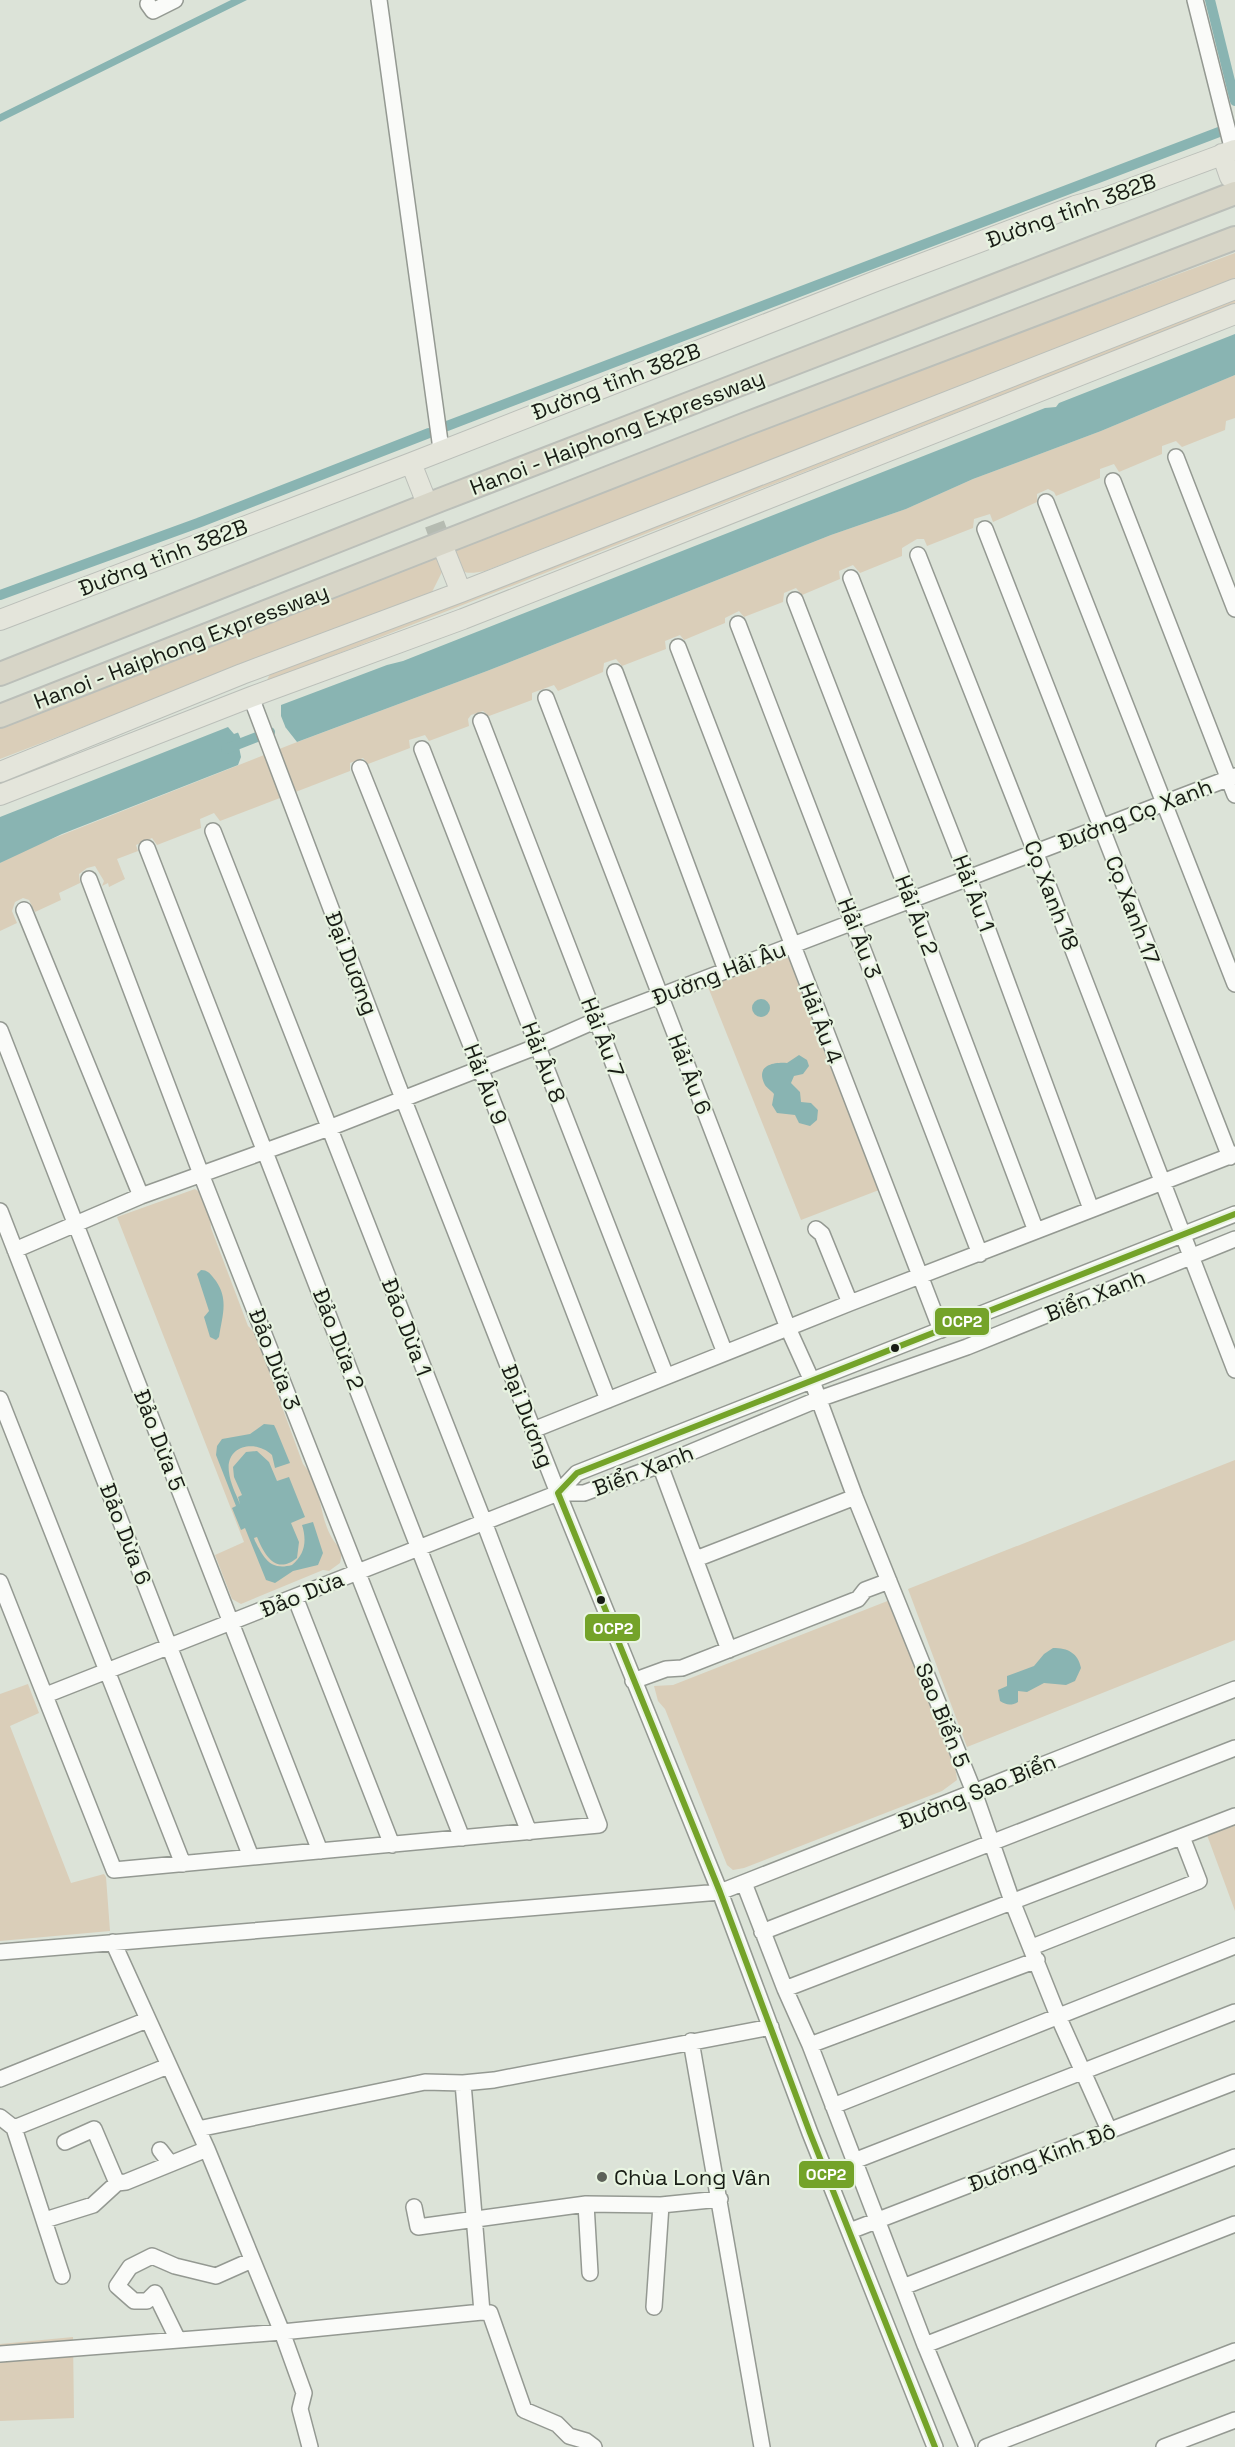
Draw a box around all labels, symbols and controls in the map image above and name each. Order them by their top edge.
street label: Đường tỉnh 382B [982,166,1160,254]
street label: Đường tỉnh 382B [528,336,704,426]
street label: Hanoi - Haiphong Expressway [466,363,768,501]
street label: Đường tỉnh 382B [75,512,251,602]
street label: Hanoi - Haiphong Expressway [30,577,332,715]
street label: Đường Cọ Xanh [1054,772,1216,856]
street label: Cọ Xanh 18 [1018,836,1086,954]
street label: Hải Âu 1 [947,851,1001,935]
street label: Cọ Xanh 17 [1099,852,1167,968]
street label: Hải Âu 2 [889,871,945,959]
street label: Hải Âu 3 [832,894,888,982]
street label: Đại Dương [320,907,384,1019]
street label: Đường Hải Âu [648,935,790,1011]
street label: Hải Âu 4 [793,979,849,1068]
street label: Hải Âu 7 [575,993,631,1081]
street label: Hải Âu 8 [516,1018,572,1106]
street label: Hải Âu 6 [662,1030,718,1118]
street label: Hải Âu 9 [458,1040,514,1128]
street label: Biển Xanh [1041,1262,1149,1328]
street label: Đảo Dừa 1 [376,1274,438,1380]
street label: Đảo Dừa 2 [307,1284,371,1394]
street label: Đảo Dừa 3 [243,1304,307,1414]
line badge: OCP2 [934,1307,990,1336]
text: OCP2 [942,1311,982,1332]
unlabelled marker [889,1342,901,1354]
street label: Đại Dương [496,1360,560,1472]
street label: Đảo Dừa 5 [128,1385,192,1495]
street label: Biển Xanh [589,1438,697,1502]
street label: Đảo Dừa 6 [94,1479,158,1589]
street label: Đảo Dừa [256,1564,348,1623]
unlabelled marker [595,1594,607,1606]
line badge: OCP2 [584,1613,641,1642]
text: OCP2 [593,1618,633,1639]
street label: Sao Biển 5 [909,1659,977,1771]
street label: Đường Sao Biển [894,1747,1060,1835]
street label: Đường Kinh Đô [964,2116,1120,2198]
line badge: OCP2 [798,2160,855,2189]
place label: Chùa Long Vân [614,2163,771,2191]
text: OCP2 [806,2164,846,2185]
marker: Chùa Long Vân [595,2170,609,2184]

